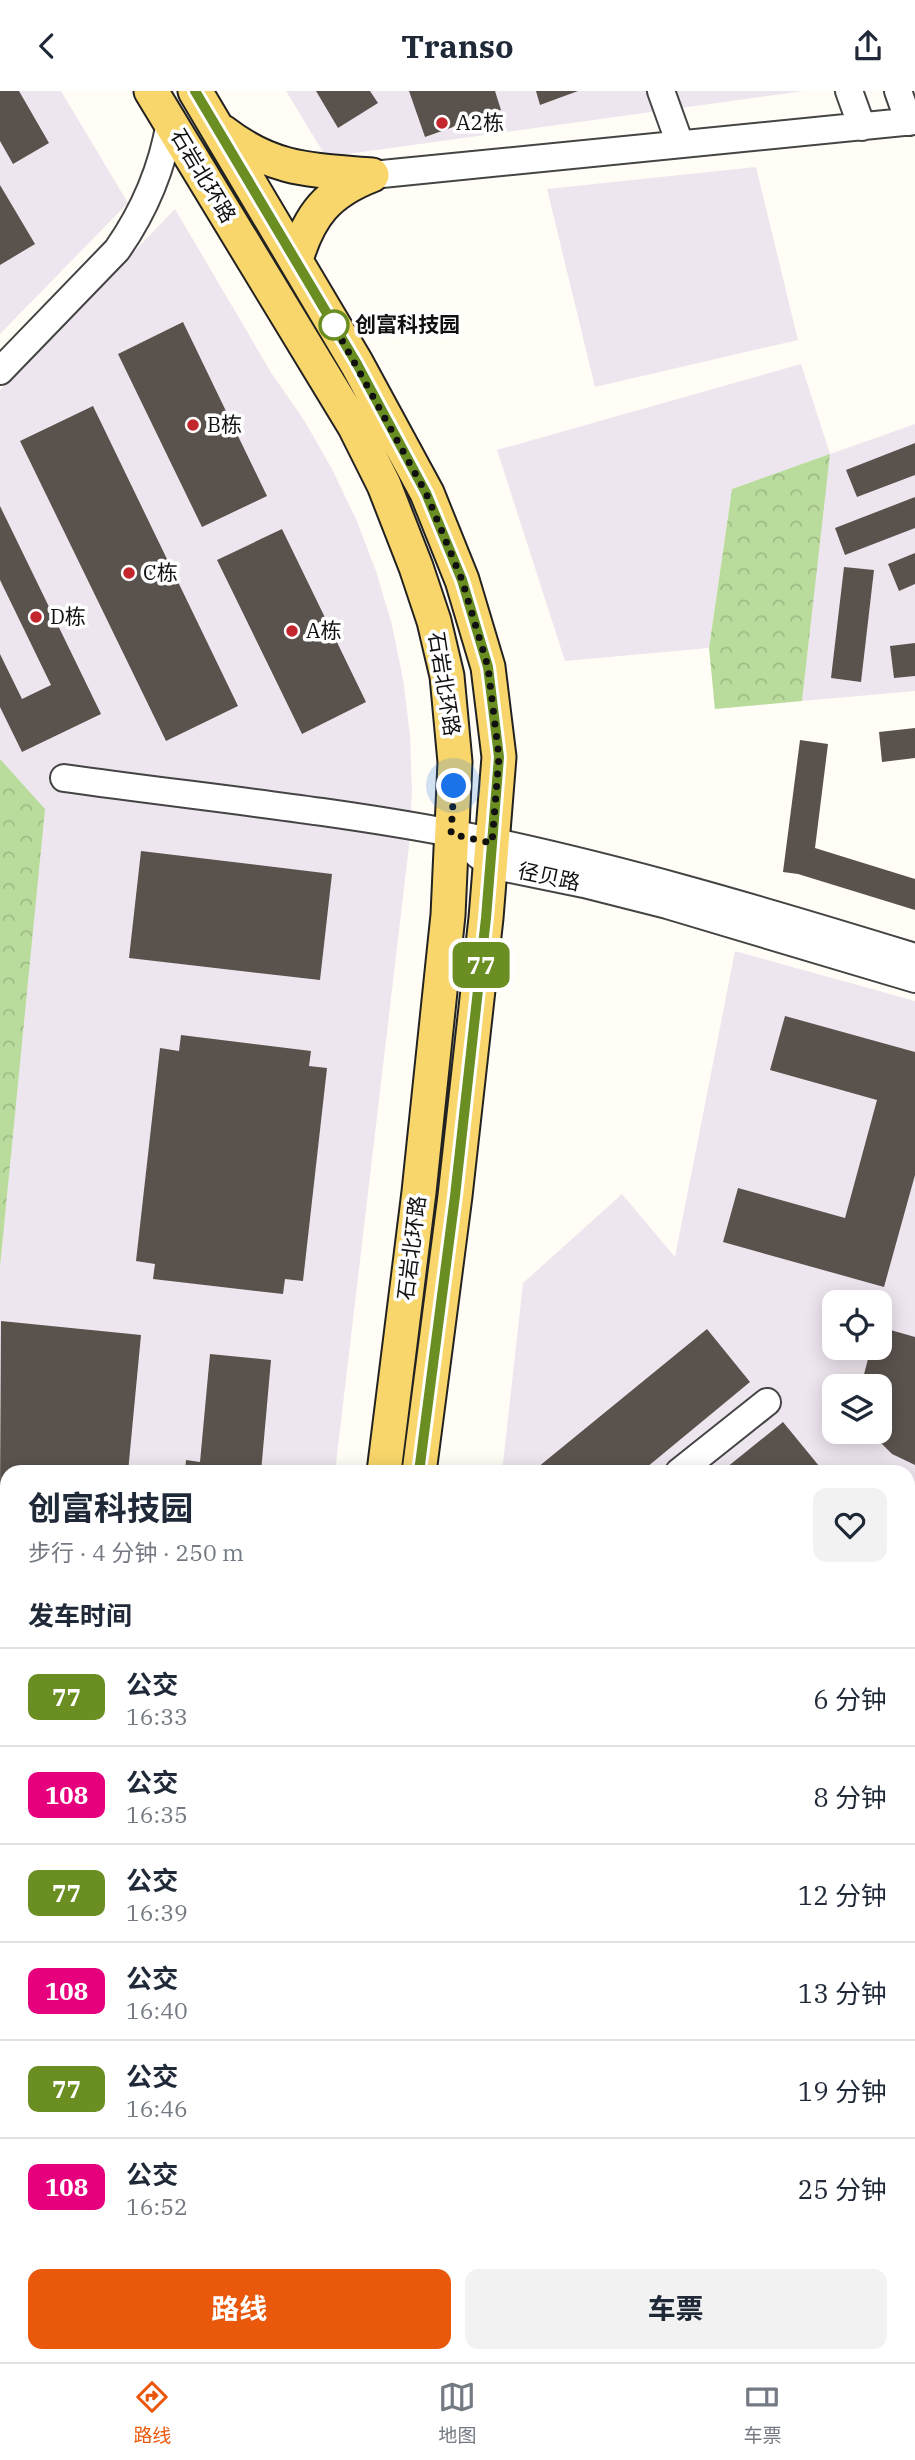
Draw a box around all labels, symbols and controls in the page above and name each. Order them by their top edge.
text: Transo [401,25,514,67]
icon: back [28,27,66,65]
icon: share [849,27,887,65]
place label: A2栋 [456,108,504,136]
marker: A2栋 [434,115,450,131]
street label: 石岩北环路 [165,123,243,228]
marker: 创富科技园 [319,310,349,340]
place label: 创富科技园 [355,310,460,338]
place label: B栋 [207,410,242,438]
marker: B栋 [185,417,201,433]
place label: C栋 [143,558,178,586]
marker: C栋 [121,565,137,581]
place label: D栋 [50,602,86,630]
marker: D栋 [28,609,44,625]
place label: A栋 [306,616,341,644]
marker: A栋 [284,623,300,639]
street label: 石岩北环路 [423,630,467,738]
your location [436,768,471,803]
street label: 径贝路 [515,856,583,896]
line badge: 77 [449,942,512,988]
text: 77 [467,949,495,981]
street label: 石岩北环路 [391,1194,431,1302]
map controls [822,1290,892,1444]
button: locate [822,1290,892,1360]
button: layers [822,1374,892,1444]
text: 创富科技园 [28,1486,193,1529]
button: heart [813,1488,887,1562]
text: 步行 · 4 分钟 · 250 m [28,1537,244,1567]
text: 发车时间 [28,1598,132,1632]
text: 公交 [126,1667,178,1701]
text: 77 [52,1681,81,1713]
text: 6 分钟 [813,1682,887,1716]
text: 16:33 [126,1701,188,1731]
text: 公交 [126,1765,178,1799]
text: 108 [45,1779,88,1811]
text: 8 分钟 [813,1780,887,1814]
text: 16:35 [126,1799,188,1829]
text: 公交 [126,1863,178,1897]
text: 77 [52,1877,81,1909]
text: 12 分钟 [798,1878,887,1912]
text: 16:39 [126,1897,188,1927]
text: 公交 [126,1961,178,1995]
text: 108 [45,1975,88,2007]
text: 13 分钟 [798,1976,887,2010]
text: 16:40 [126,1995,188,2025]
text: 公交 [126,2059,178,2093]
text: 77 [52,2073,81,2105]
text: 19 分钟 [798,2074,887,2108]
text: 16:46 [126,2093,188,2123]
text: 公交 [126,2157,178,2191]
text: 108 [45,2171,88,2203]
text: 25 分钟 [798,2172,887,2206]
text: 16:52 [126,2191,188,2221]
button: 路线 [28,2269,451,2349]
button: 车票 [465,2269,887,2349]
tab: 路线 [133,2378,172,2447]
tab: 地图 [438,2378,477,2447]
tab: 车票 [743,2378,782,2447]

